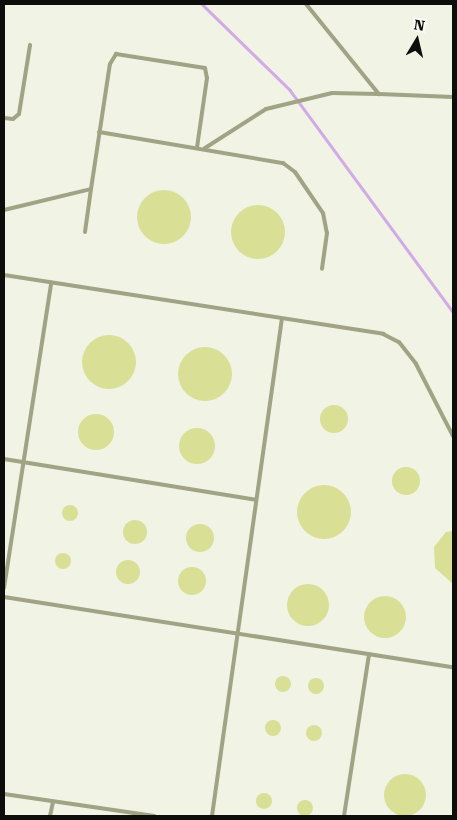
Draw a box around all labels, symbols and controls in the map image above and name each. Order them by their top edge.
north arrow [392,15,442,65]
text: N [413,16,426,34]

